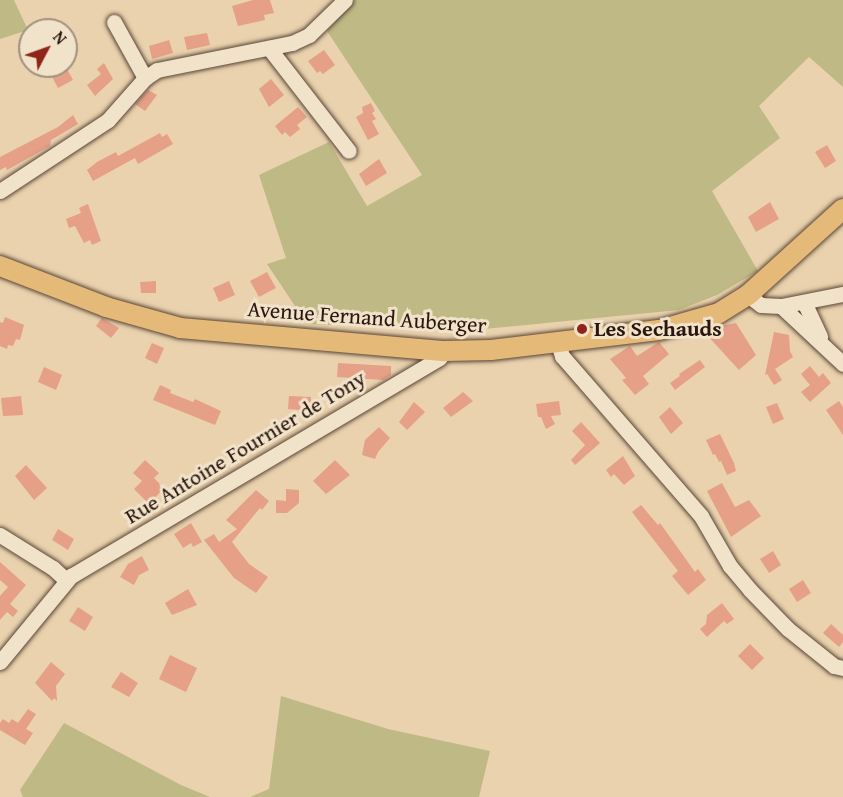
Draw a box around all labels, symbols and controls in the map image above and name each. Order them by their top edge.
north arrow [18,18,78,78]
text: N [48,26,73,49]
street label: Avenue Fernand Auberger [246,295,488,339]
place label: Les Sechauds [594,316,722,342]
marker: Les Sechauds [575,322,589,336]
street label: Rue Antoine Fournier de Tony [120,365,370,529]

